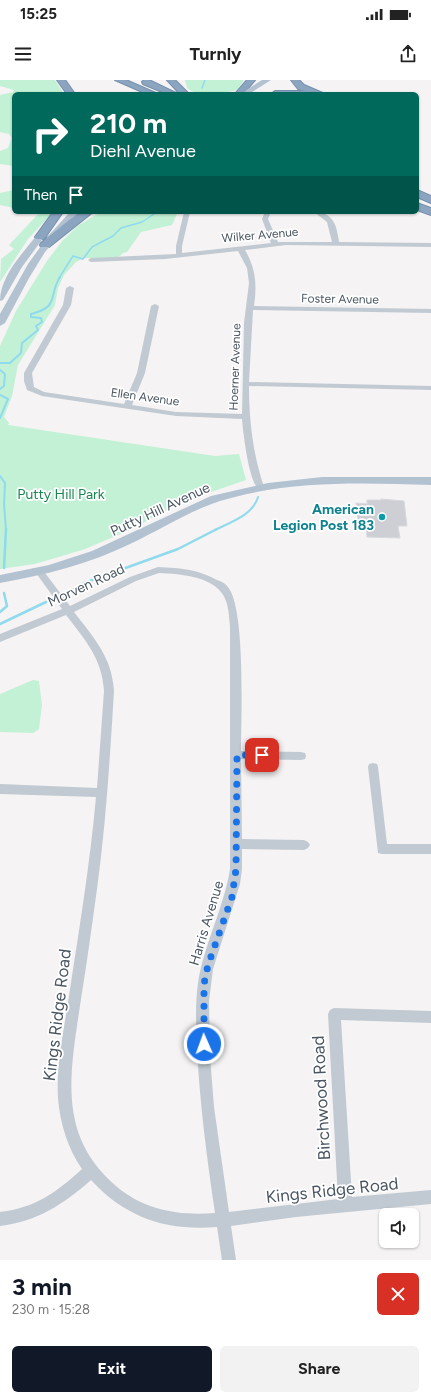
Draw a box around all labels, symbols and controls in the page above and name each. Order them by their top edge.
text: 15:25 [20,5,57,23]
icon: menu [12,43,34,65]
text: Turnly [190,43,241,65]
icon: share [397,43,419,65]
text: 210 m [90,106,167,140]
icon: right [24,108,76,160]
text: Diehl Avenue [90,140,196,162]
icon: arrive [65,184,87,206]
text: Then [24,186,57,204]
street label: Wilker Avenue [221,225,299,245]
street label: Foster Avenue [301,291,379,307]
street label: Hoerner Avenue [226,323,244,411]
street label: Ellen Avenue [110,385,181,409]
street label: Putty Hill Avenue [108,479,213,540]
park label: Putty Hill Park [17,486,105,503]
place label: American Legion Post 183 [273,501,374,534]
marker: American Legion Post 183 [377,512,387,522]
street label: Morven Road [45,560,127,611]
pin [245,738,279,772]
icon: arrive [251,744,273,766]
street label: Harris Avenue [186,878,228,968]
street label: Kings Ridge Road [39,948,75,1082]
position arrow [183,1023,225,1065]
street label: Birchwood Road [308,1035,334,1161]
street label: Kings Ridge Road [265,1173,399,1207]
map controls [379,1208,419,1248]
button: sound [379,1208,419,1248]
text: 3 min [12,1272,72,1301]
button: close [377,1273,419,1315]
text: 230 m · 15:28 [12,1302,90,1317]
button: Exit [12,1346,212,1392]
button: Share [220,1346,419,1392]

